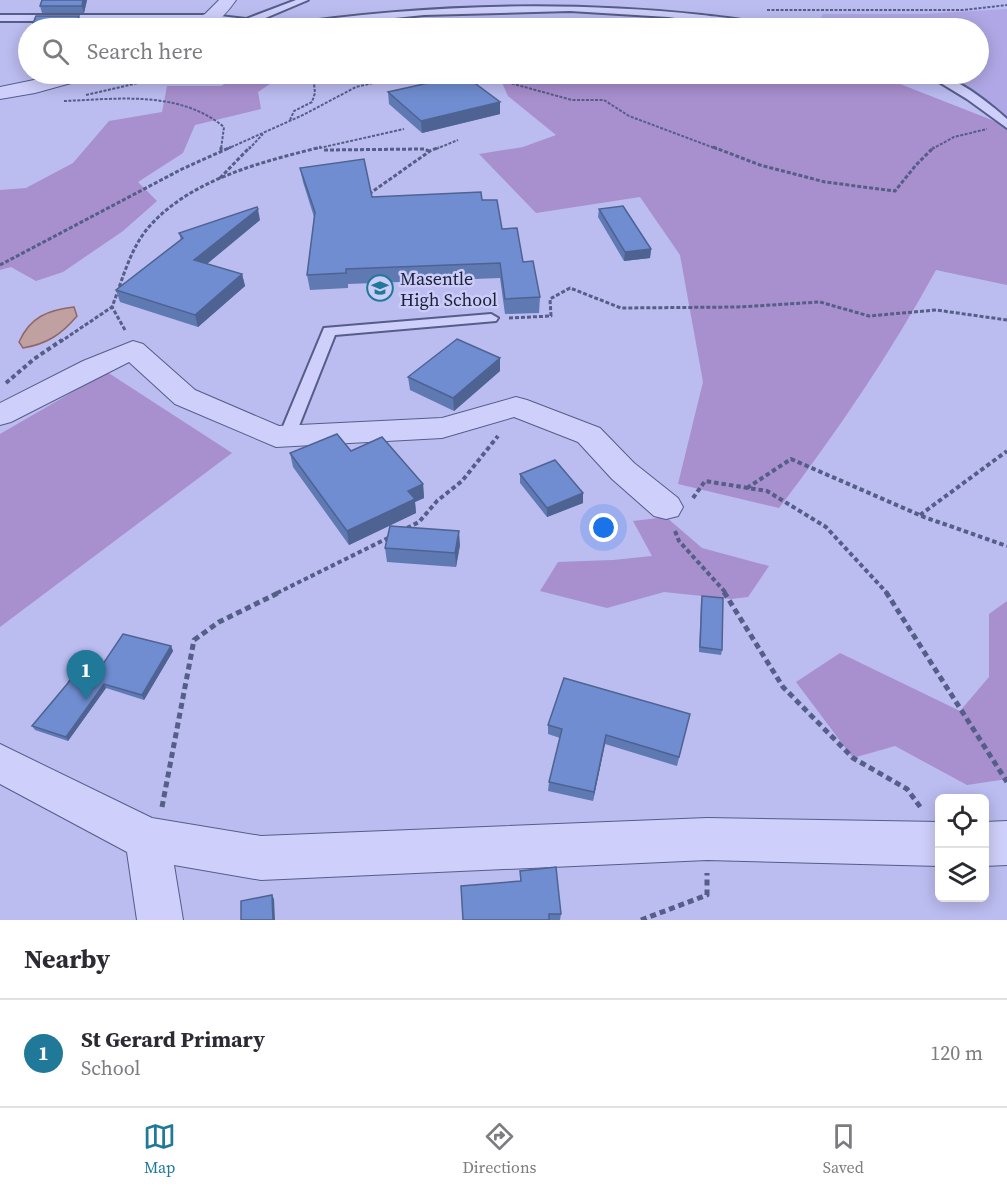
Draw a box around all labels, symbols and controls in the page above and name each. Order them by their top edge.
search box [18,18,989,84]
icon: search [39,35,72,68]
text: Search here [87,36,203,66]
place label: Masentle High School [400,266,497,312]
school or university icon: Masentle High School [365,273,395,303]
your location [589,513,618,542]
pin: 1 [66,650,106,700]
map controls [935,794,989,902]
button: locate [935,794,989,848]
button: layers [935,848,989,902]
text: Nearby [24,941,110,977]
text: St Gerard Primary [81,1024,265,1054]
text: 1 [38,1039,49,1067]
text: 120 m [930,1039,983,1067]
text: School [81,1054,141,1082]
tab: Map [143,1120,176,1178]
tab: Directions [462,1120,537,1178]
tab: Saved [823,1120,864,1178]

